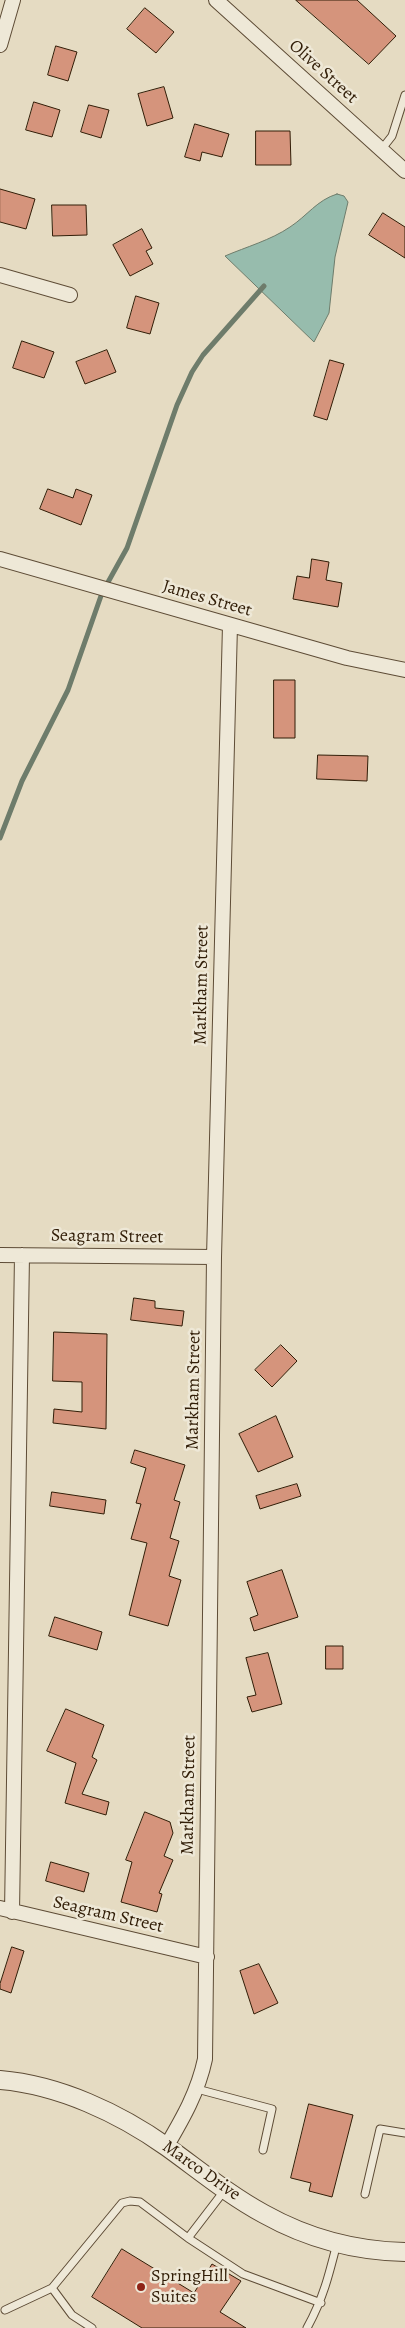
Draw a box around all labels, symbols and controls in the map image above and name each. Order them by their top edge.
street label: Olive Street [284,35,362,109]
street label: James Street [160,576,254,622]
street label: Markham Street [190,925,214,1045]
street label: Seagram Street [51,1225,163,1249]
street label: Markham Street [182,1330,206,1450]
street label: Markham Street [177,1735,201,1855]
street label: Seagram Street [51,1892,165,1938]
street label: Marco Drive [158,2136,244,2206]
place label: SpringHill Suites [151,2266,228,2308]
marker: SpringHill Suites [135,2281,147,2293]

